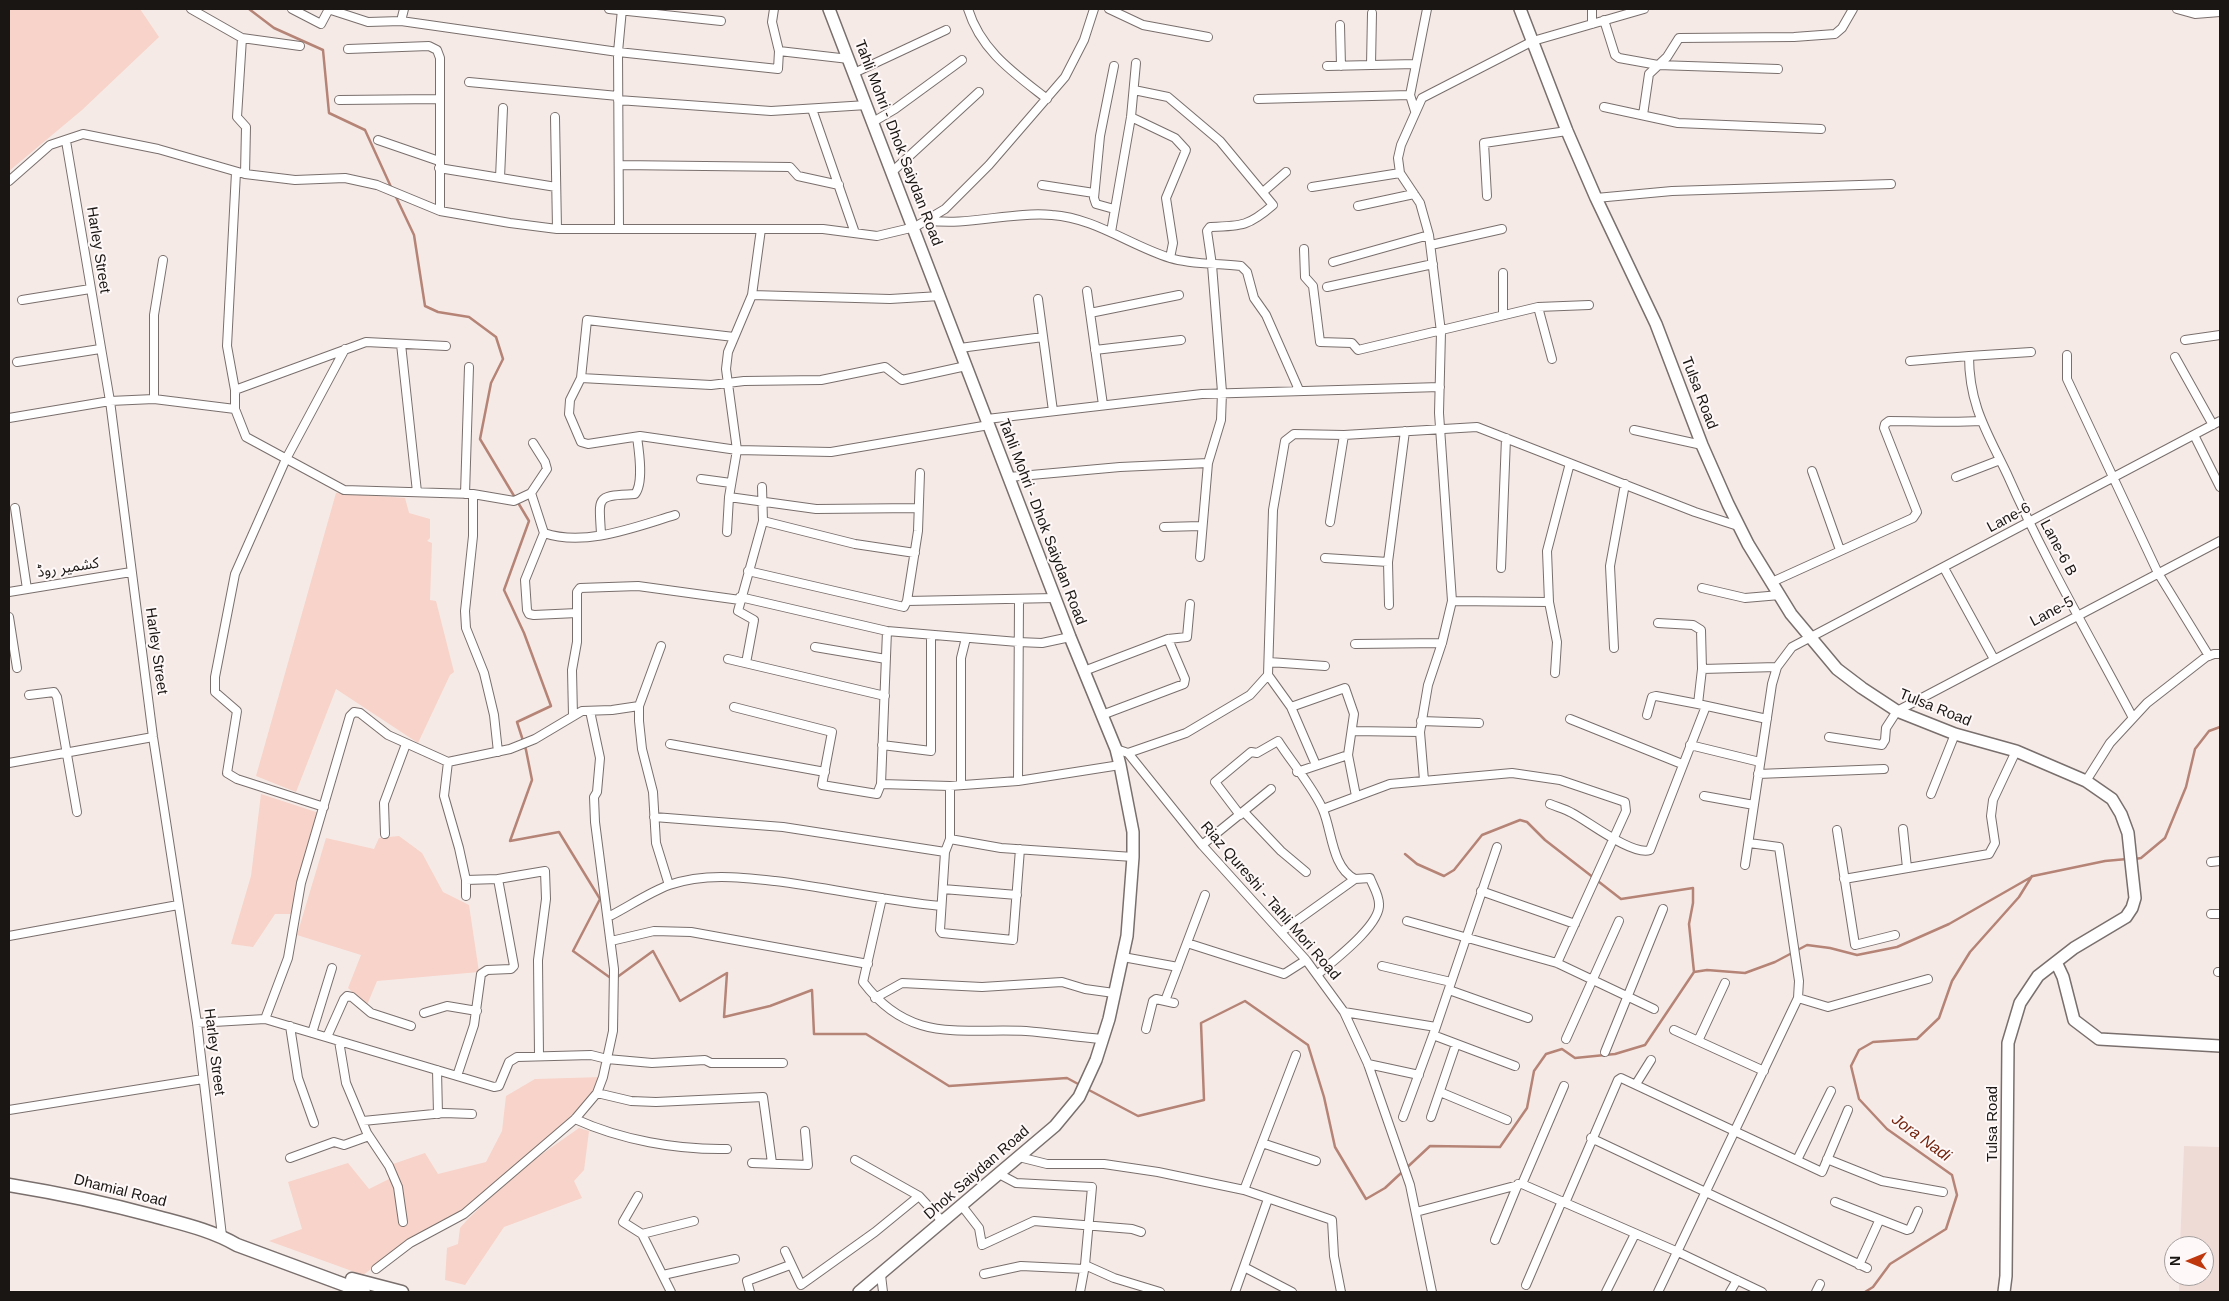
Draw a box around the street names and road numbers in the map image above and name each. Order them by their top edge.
street label: Tahli Mohri - Dhok Saiydan Road [850,37,946,249]
street label: Harley Street [82,205,114,295]
street label: Tulsa Road [1677,354,1721,432]
street label: Tahli Mohri - Dhok Saiydan Road [994,416,1090,628]
street label: Lane-6 [1984,499,2034,537]
street label: Lane-6 B [2036,517,2080,579]
street label: کشمیر روڈ [36,554,100,582]
street label: Lane-5 [2027,593,2077,631]
street label: Harley Street [141,606,171,696]
street label: Tulsa Road [1896,685,1974,731]
street label: Riaz Qureshi - Tahli Mori Road [1196,818,1344,984]
street label: Harley Street [200,1007,228,1097]
street label: Tulsa Road [1984,1086,2002,1162]
street label: Dhok Saiydan Road [921,1122,1033,1224]
street label: Dhamial Road [72,1171,168,1211]

